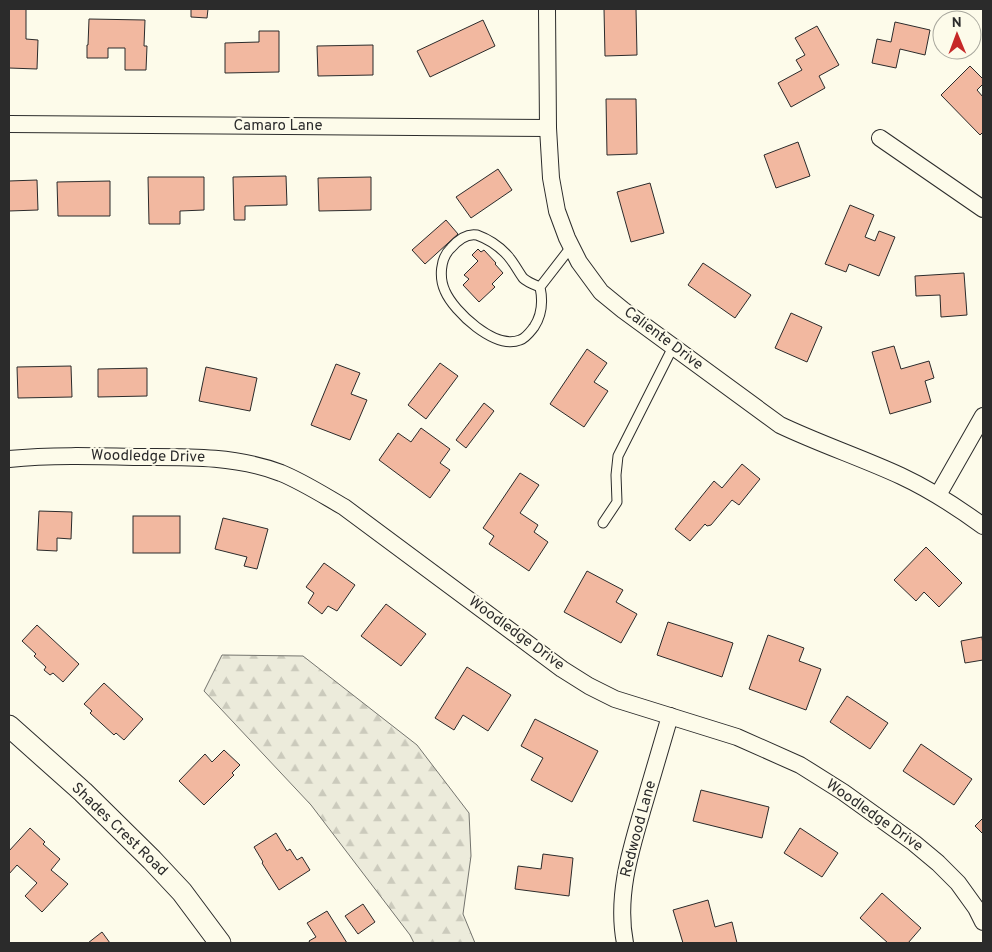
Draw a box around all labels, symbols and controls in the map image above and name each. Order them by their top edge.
north arrow [932,10,982,60]
text: N [952,15,962,32]
street label: Camaro Lane [233,117,323,136]
street label: Caliente Drive [620,303,706,375]
street label: Woodledge Drive [91,447,205,467]
street label: Woodledge Drive [464,593,568,675]
street label: Woodledge Drive [822,775,926,857]
street label: Shades Crest Road [67,779,171,881]
street label: Redwood Lane [617,779,661,879]

